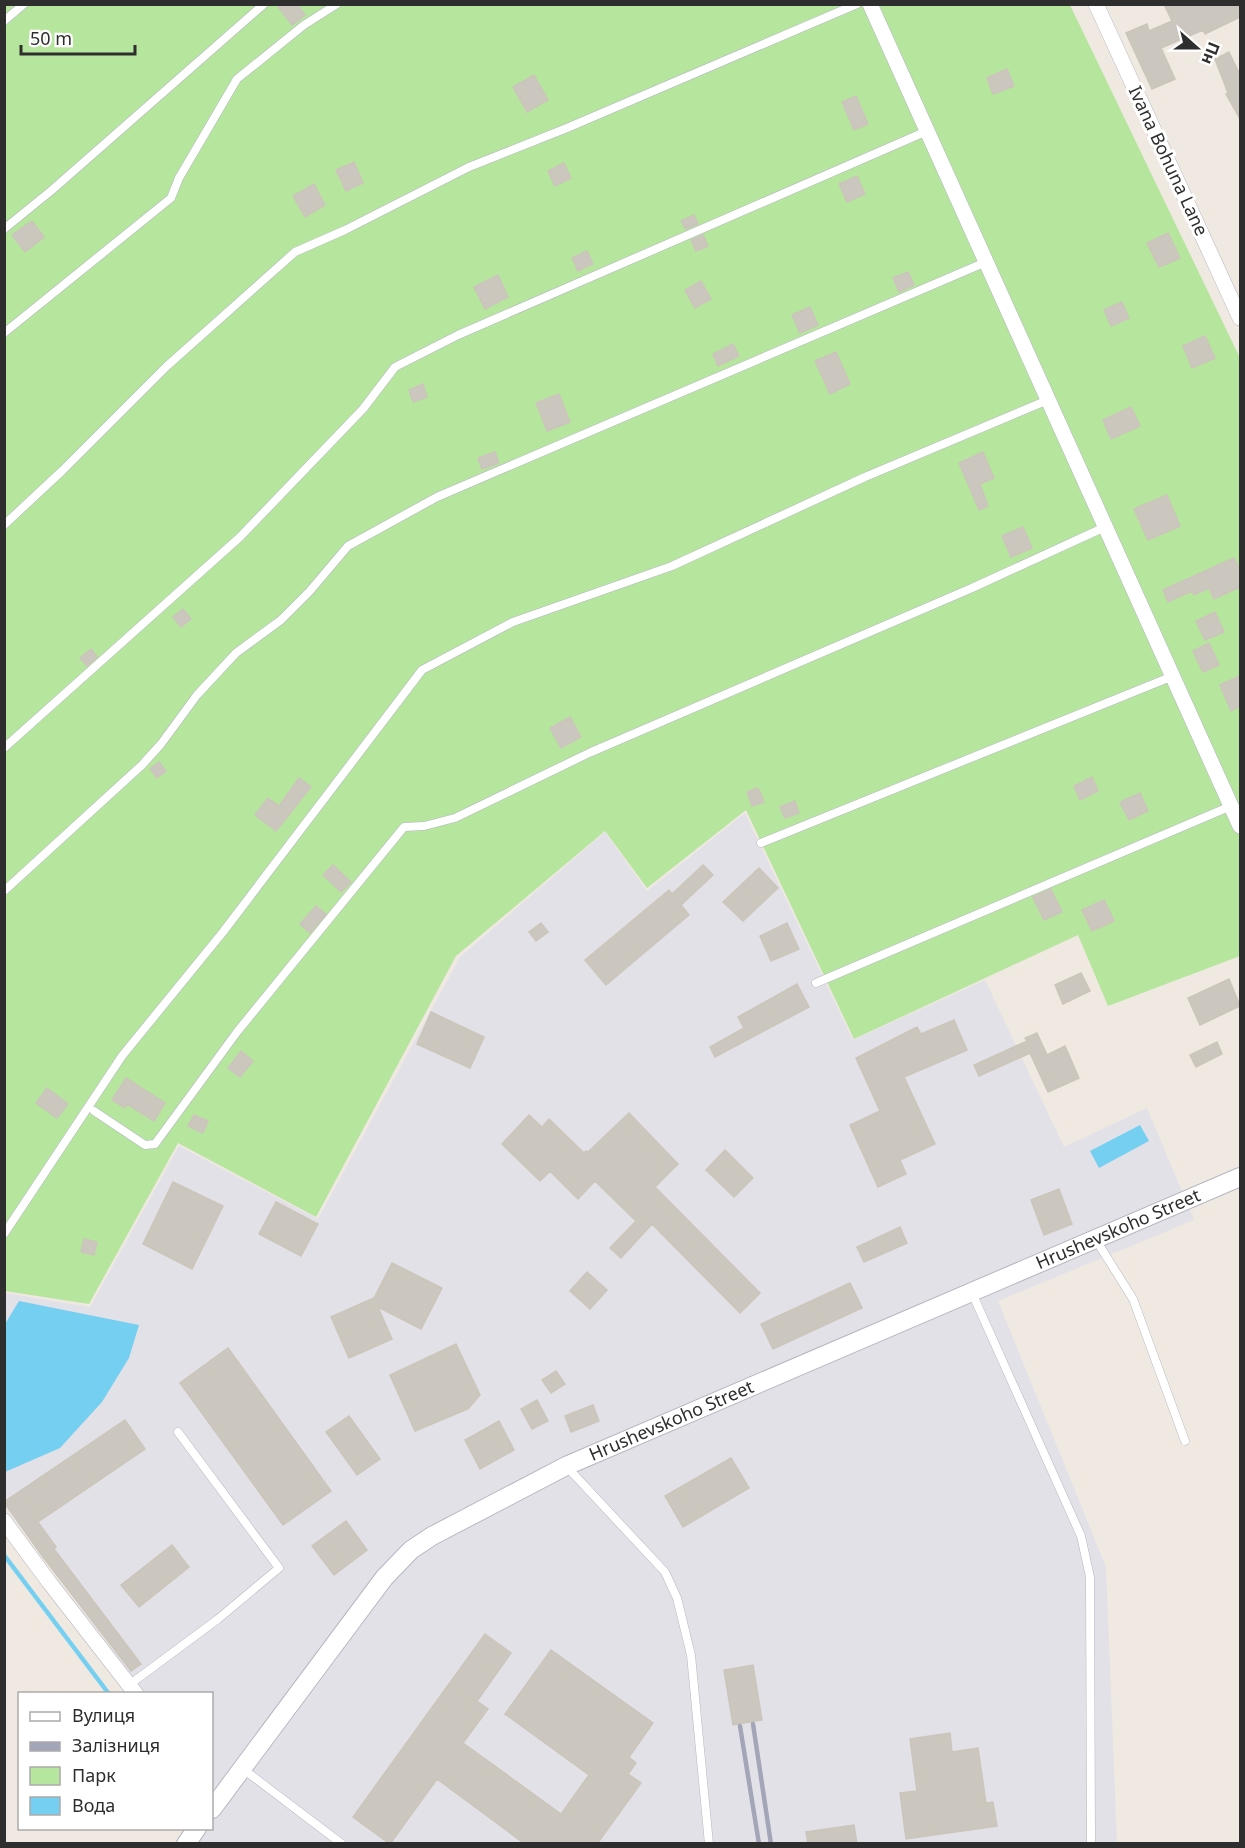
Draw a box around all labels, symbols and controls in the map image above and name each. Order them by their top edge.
scale bar [21,18,135,56]
north arrow [1167,18,1227,78]
text: 50 m [30,26,72,50]
text: Пн [1197,39,1225,68]
street label: Ivana Bohuna Lane [1124,82,1214,239]
street label: Hrushevskoho Street [1032,1182,1204,1274]
street label: Hrushevskoho Street [585,1374,757,1466]
legend [18,1692,213,1830]
text: Вулиця [72,1703,135,1727]
text: Залізниця [72,1733,160,1757]
text: Парк [72,1763,116,1787]
text: Вода [72,1793,115,1817]

